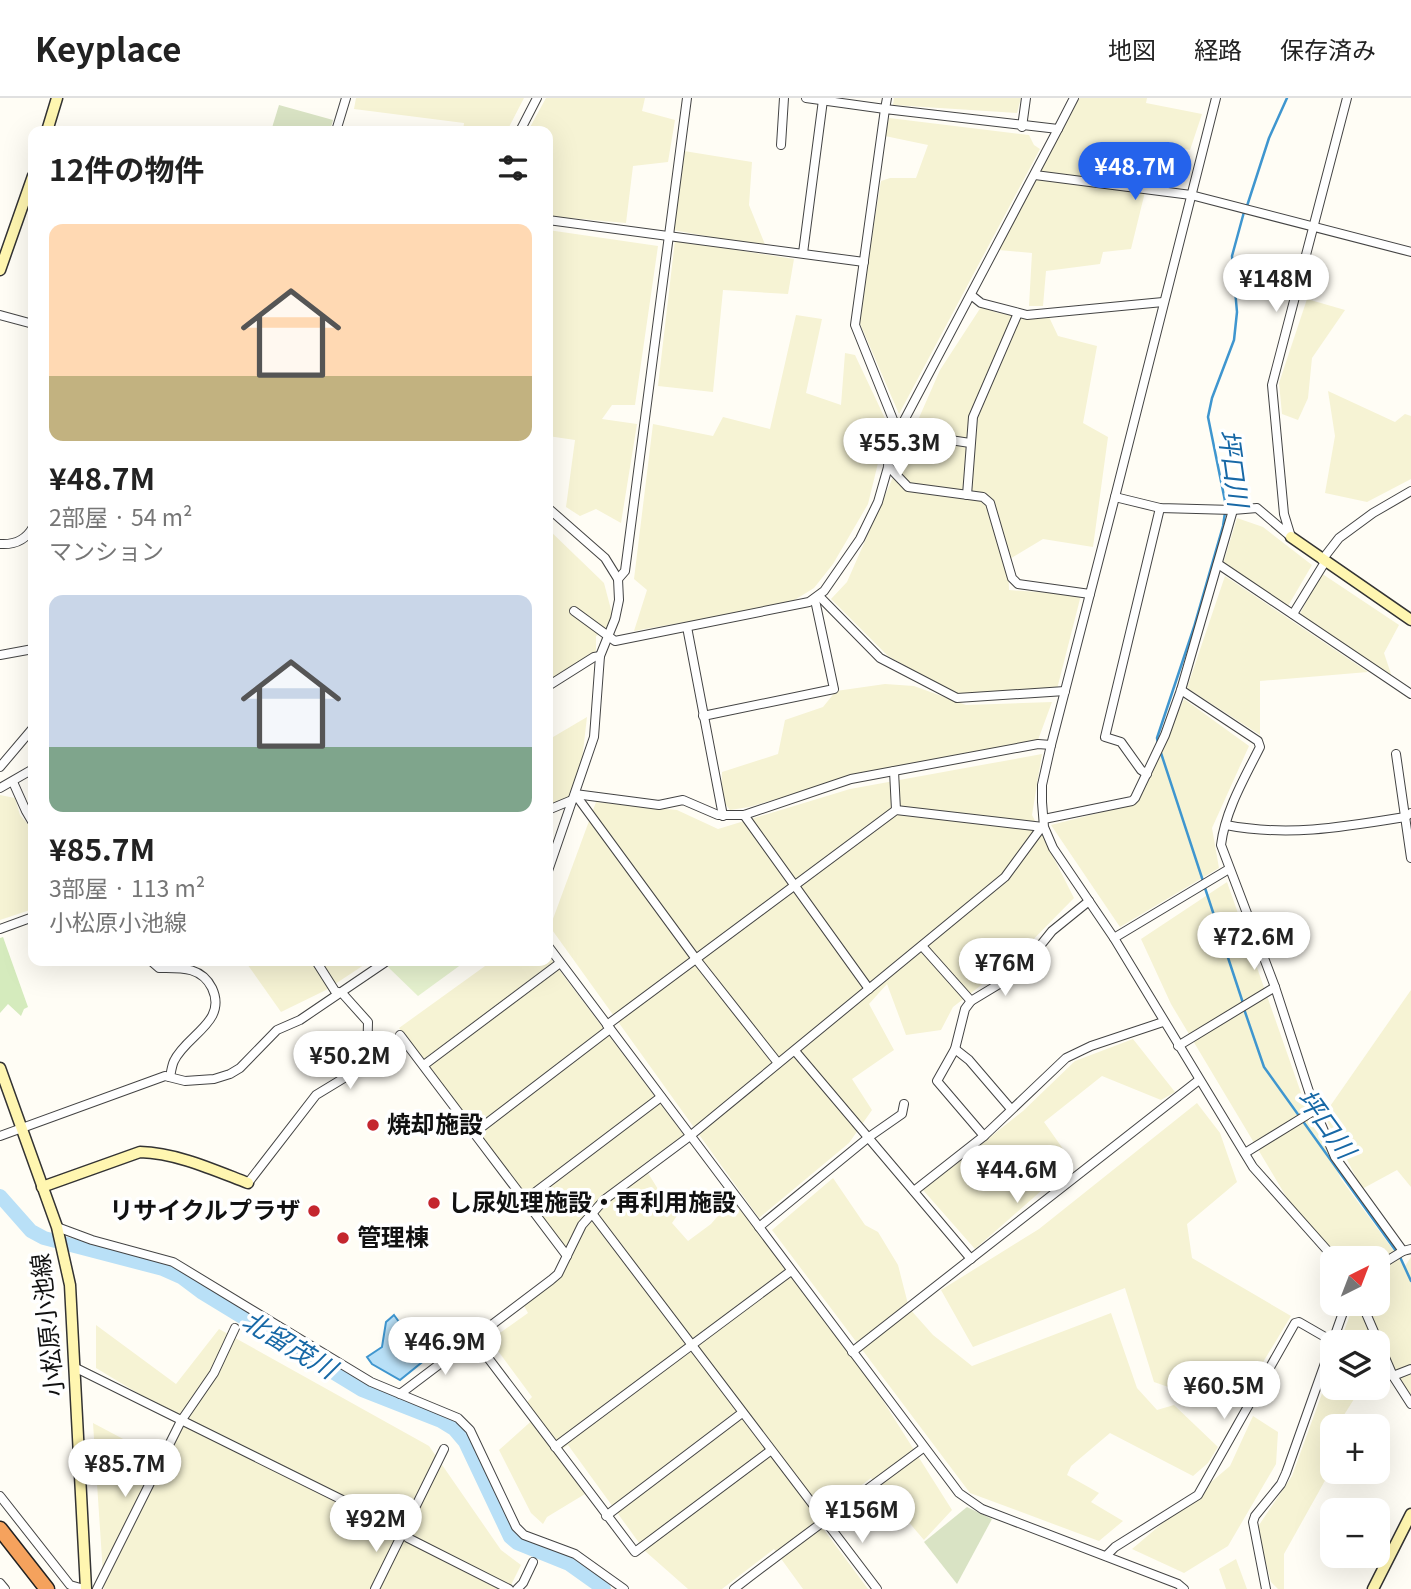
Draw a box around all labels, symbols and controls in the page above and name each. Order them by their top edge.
text: Keyplace [35,24,181,72]
text: 地図 [1108,31,1156,66]
text: 経路 [1194,31,1242,66]
text: 保存済み [1280,31,1376,66]
pin: ¥48.7M [1078,142,1192,202]
text: 12件の物件 [49,146,204,190]
text: ¥48.7M [1094,148,1176,182]
icon: filters [494,149,532,187]
pin: ¥148M [1227,254,1325,314]
text: ¥148M [1239,260,1313,294]
icon: home [228,270,354,396]
pin: ¥55.3M [843,418,957,478]
text: ¥55.3M [859,424,941,458]
water label: 坪口川 [1212,426,1260,512]
text: ¥48.7M [49,455,155,499]
text: 2部屋 · 54 m² [49,499,192,533]
text: マンション [49,533,164,567]
icon: home [228,641,354,767]
text: ¥85.7M [49,826,155,870]
text: 3部屋 · 113 m² [49,870,205,904]
text: 小松原小池線 [49,904,187,938]
pin: ¥72.6M [1197,912,1311,972]
text: ¥72.6M [1213,918,1295,952]
pin: ¥76M [964,939,1046,998]
text: ¥76M [975,944,1035,978]
pin: ¥50.2M [293,1032,407,1091]
text: ¥50.2M [309,1037,391,1071]
water label: 坪口川 [1290,1080,1368,1167]
place label: 焼却施設 [387,1105,483,1140]
marker: 焼却施設 [365,1117,381,1133]
pin: ¥44.6M [960,1146,1074,1205]
text: ¥44.6M [976,1151,1058,1185]
place label: し尿処理施設・再利用施設 [448,1183,736,1218]
place label: リサイクルプラザ [109,1191,300,1226]
marker: し尿処理施設・再利用施設 [426,1195,442,1211]
marker: リサイクルプラザ [306,1203,322,1219]
place label: 管理棟 [357,1218,429,1253]
marker: 管理棟 [335,1230,351,1246]
north arrow [1320,1246,1390,1316]
map controls [1320,1246,1390,1568]
street label: 小松原小池線 [21,1252,70,1399]
water label: 北留茂川 [236,1300,347,1387]
pin: ¥46.9M [388,1318,502,1377]
text: ¥46.9M [404,1323,486,1357]
button: layers [1320,1330,1390,1400]
pin: ¥60.5M [1167,1362,1281,1421]
text: ¥60.5M [1183,1367,1265,1401]
button: + [1320,1414,1390,1484]
pin: ¥85.7M [68,1440,182,1499]
text: ¥85.7M [84,1445,166,1479]
pin: ¥156M [813,1486,911,1545]
text: ¥156M [825,1491,899,1525]
pin: ¥92M [335,1494,417,1554]
button: − [1320,1498,1390,1568]
text: ¥92M [346,1500,406,1534]

